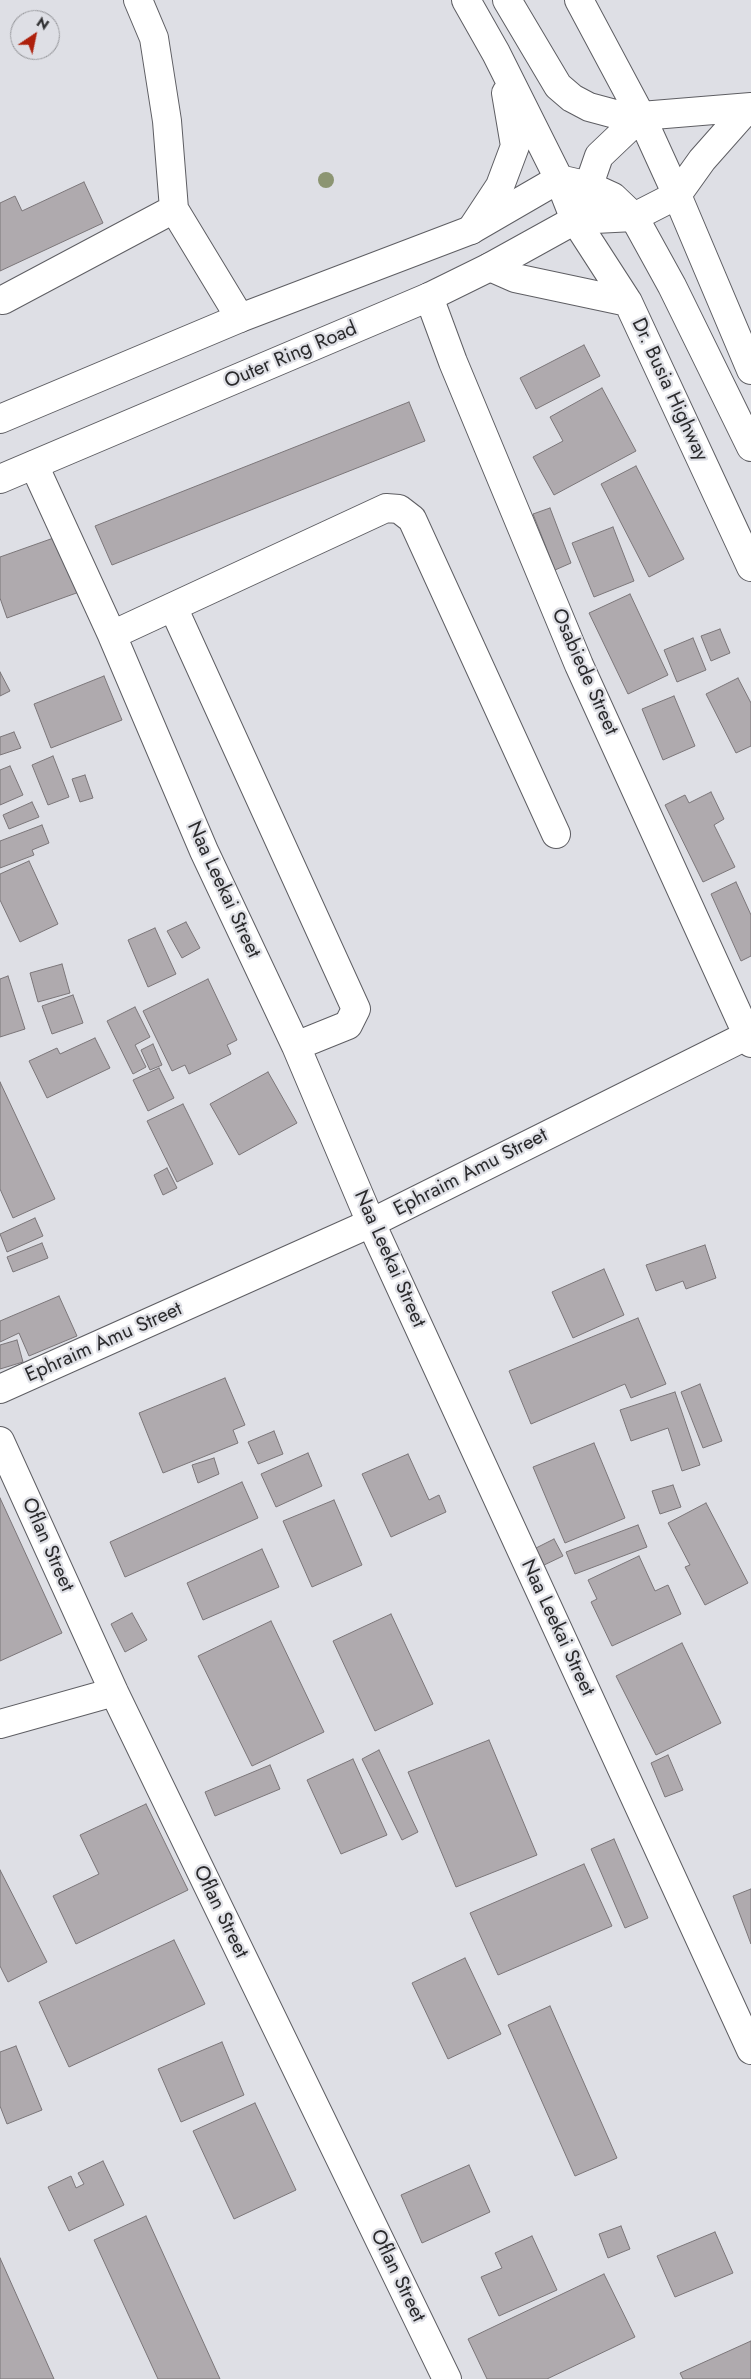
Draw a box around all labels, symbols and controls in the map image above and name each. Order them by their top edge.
north arrow [10,10,60,60]
text: N [33,12,53,35]
street label: Dr. Busia Highway [625,315,713,465]
street label: Outer Ring Road [221,317,361,395]
street label: Osabiede Street [545,605,623,739]
street label: Naa Leekai Street [181,818,265,962]
street label: Ephraim Amu Street [390,1124,552,1222]
street label: Naa Leekai Street [348,1187,430,1331]
street label: Ephraim Amu Street [22,1298,186,1388]
street label: Oflan Street [16,1494,78,1596]
street label: Naa Leekai Street [515,1556,599,1700]
street label: Oflan Street [187,1862,253,1962]
street label: Oflan Street [364,2226,430,2326]

